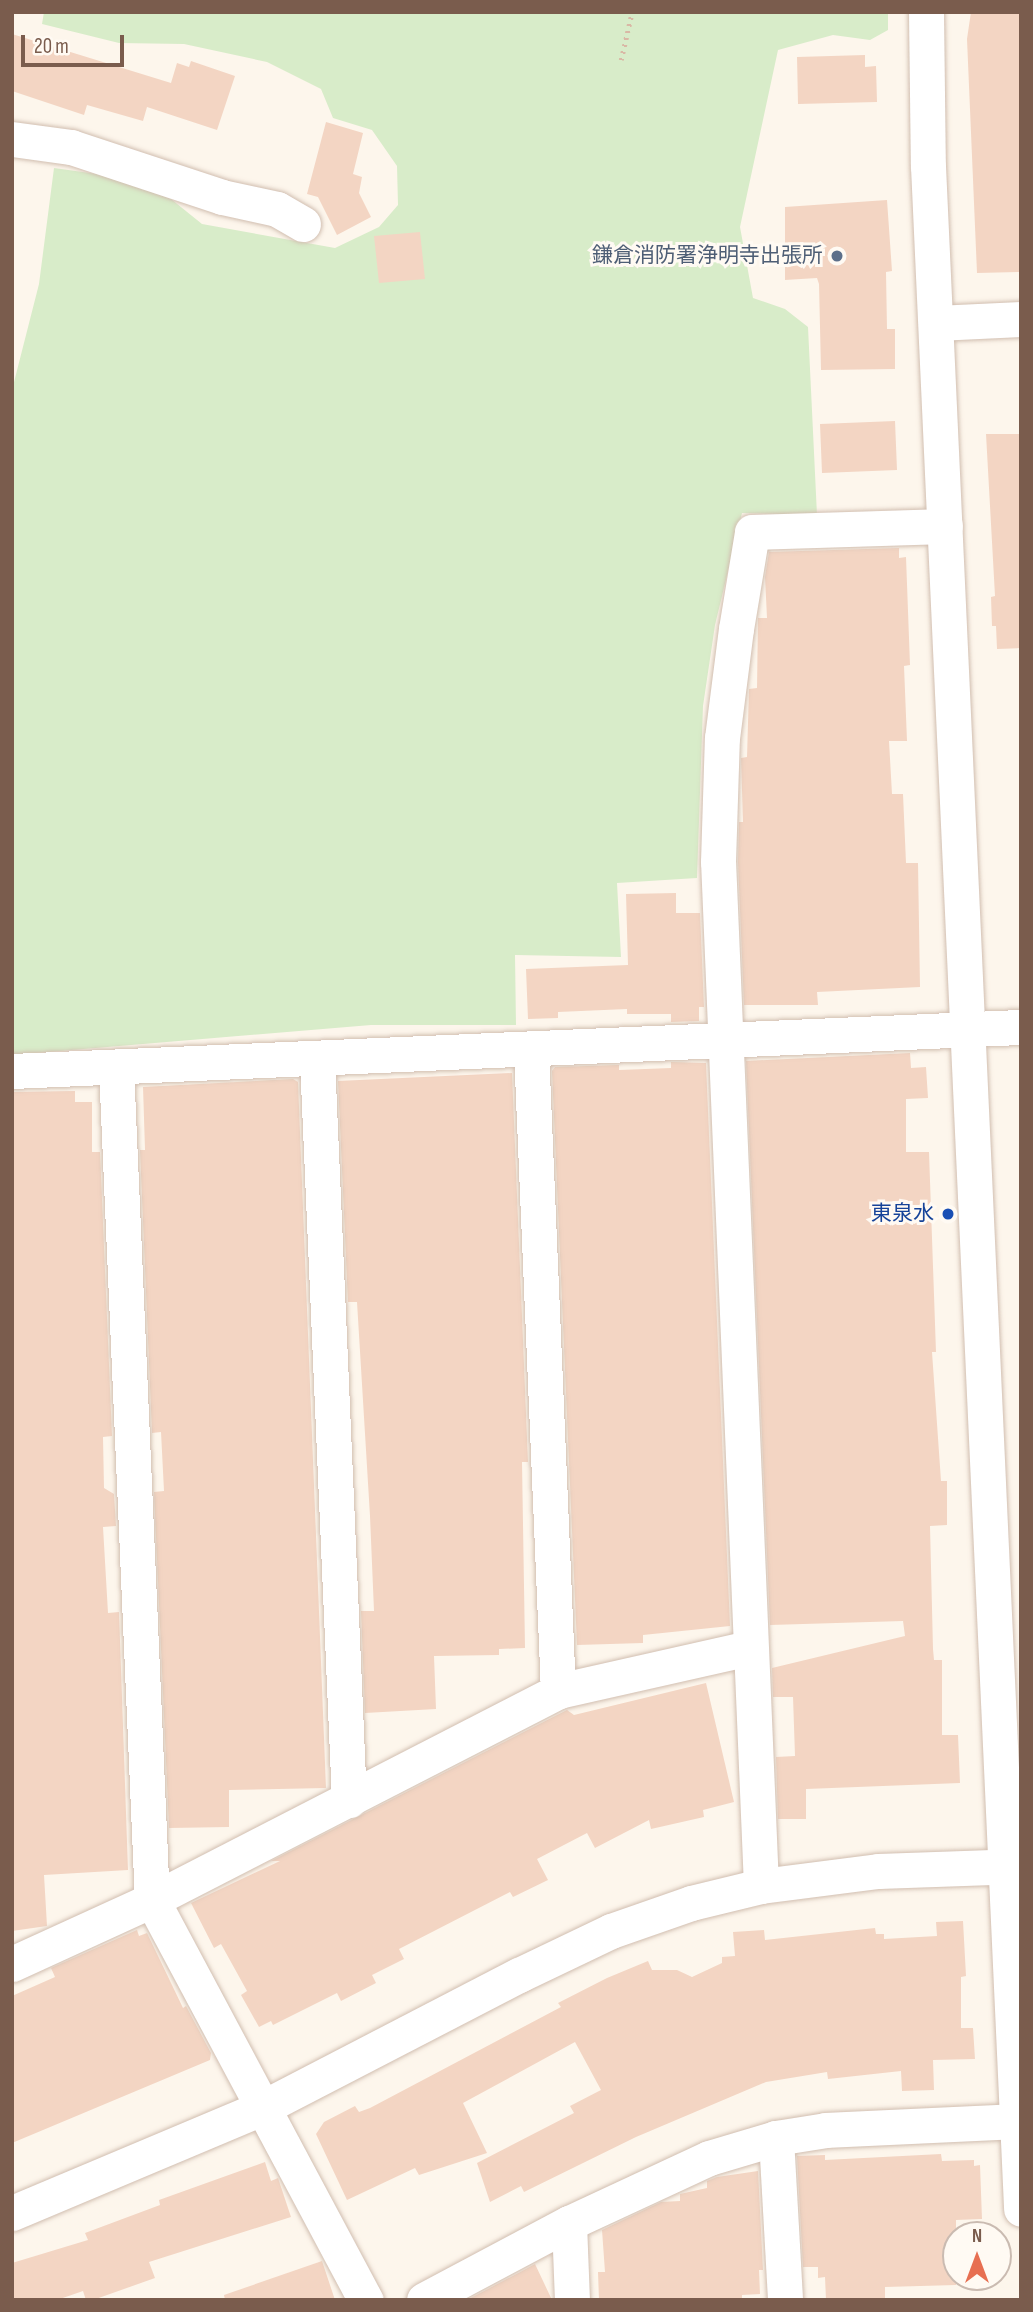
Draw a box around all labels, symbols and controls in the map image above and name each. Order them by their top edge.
scale bar [24,21,128,65]
text: 20 m [34,34,69,59]
place label: 鎌倉消防署浄明寺出張所 [592,243,823,269]
marker: 鎌倉消防署浄明寺出張所 [829,248,845,264]
place label: 東泉水 [871,1201,934,1227]
marker: 東泉水 [940,1206,956,1222]
north arrow [942,2221,1012,2291]
text: N [972,2225,982,2248]

